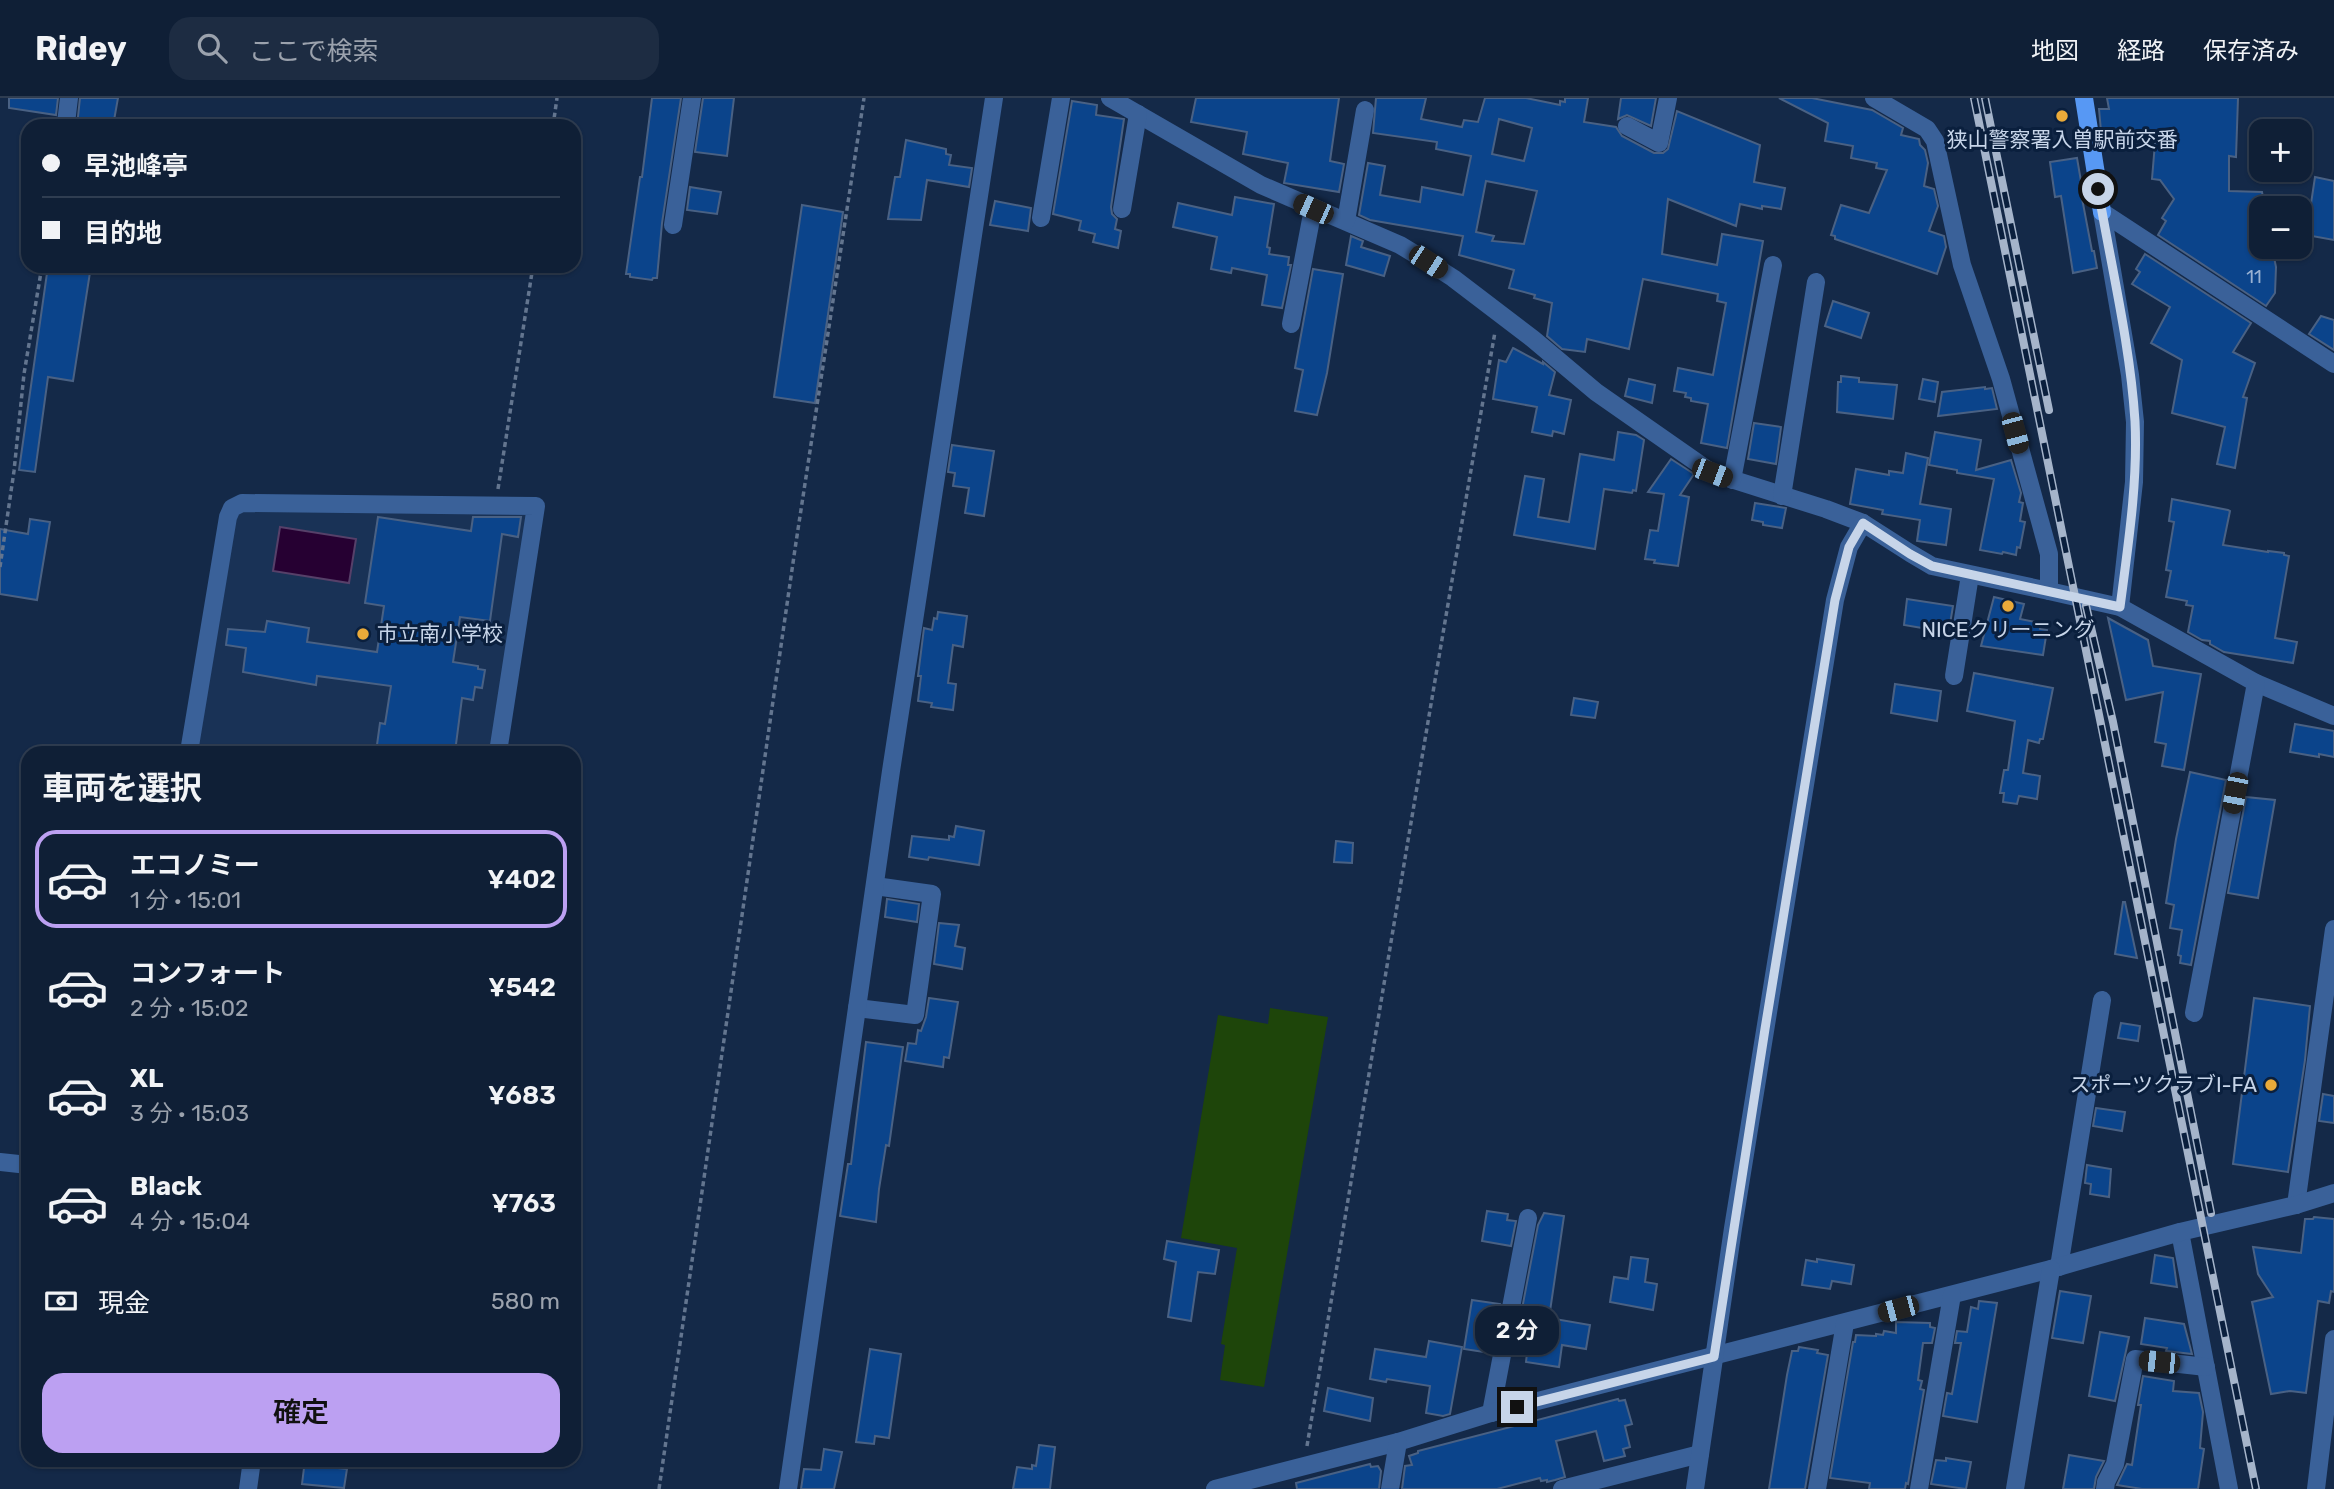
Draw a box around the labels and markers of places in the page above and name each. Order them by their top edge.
marker: 狭山警察署入曽駅前交番 [2054,108,2070,124]
place label: 狭山警察署入曽駅前交番 [1947,127,2178,152]
marker: NICEクリーニング [2000,598,2016,614]
place label: NICEクリーニング [1921,617,2095,642]
place label: 市立南小学校 [377,621,503,646]
marker: 市立南小学校 [355,626,371,642]
place label: スポーツクラブI-FA [2069,1072,2257,1097]
marker: スポーツクラブI-FA [2263,1077,2279,1093]

